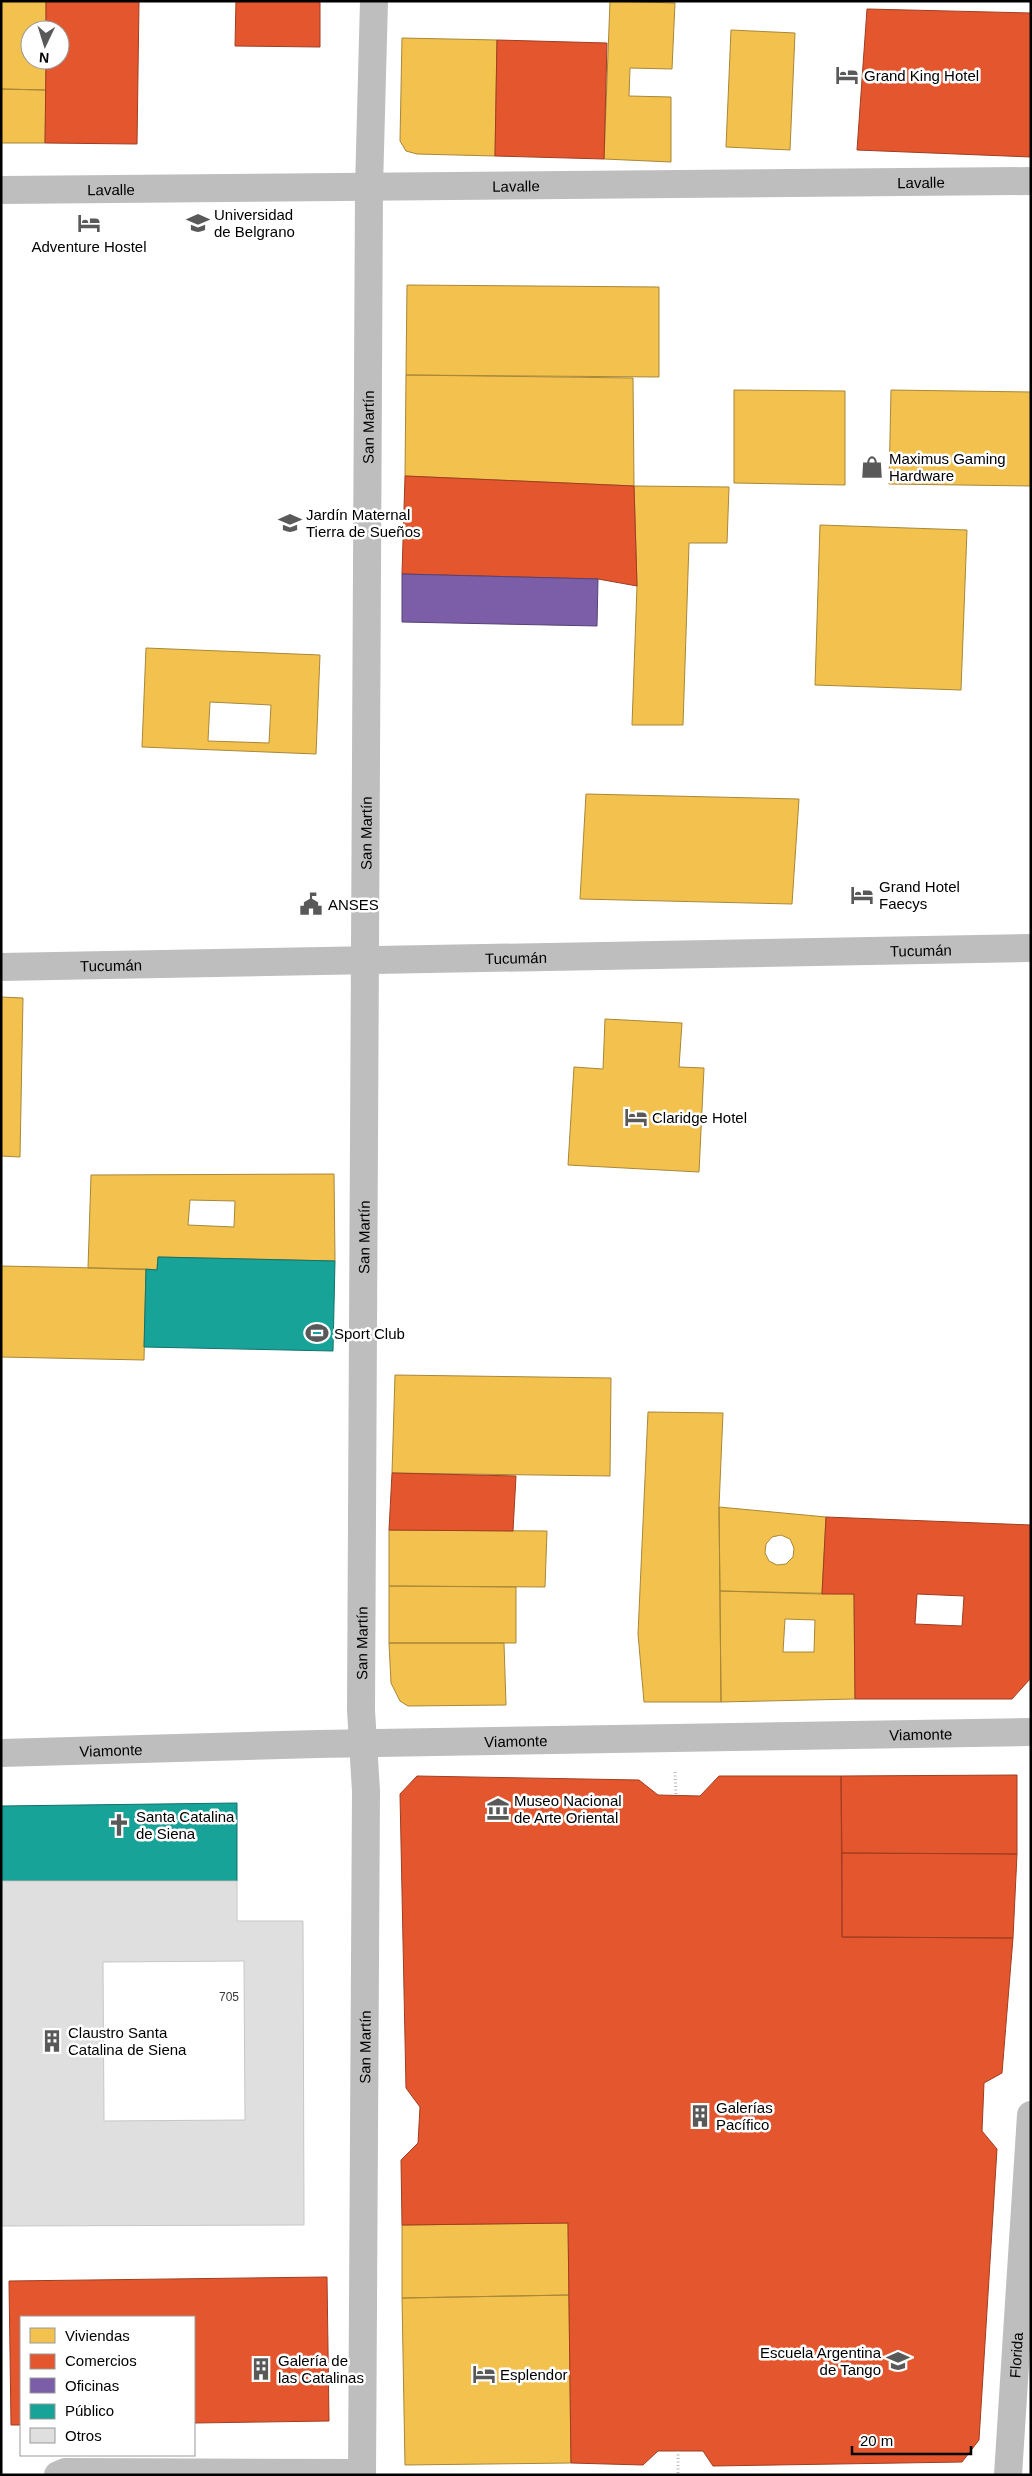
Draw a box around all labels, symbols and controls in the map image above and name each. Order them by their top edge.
north arrow [20,20,70,70]
text: N [38,50,50,66]
hotel icon: Grand King Hotel [834,62,860,88]
place label: Grand King Hotel [864,67,979,84]
street label: Lavalle [897,173,945,191]
street label: Lavalle [492,177,540,194]
street label: Lavalle [87,180,135,198]
place label: Universidad de Belgrano [214,206,295,240]
hotel icon: Adventure Hostel [76,210,102,236]
school or university icon: Universidad de Belgrano [185,210,211,236]
place label: Adventure Hostel [31,238,147,255]
street label: San Martín [359,390,376,464]
place label: Maximus Gaming Hardware [889,450,1006,484]
shop icon: Maximus Gaming Hardware [859,454,885,480]
place label: Jardín Maternal Tierra de Sueños [306,506,421,540]
school or university icon: Jardín Maternal Tierra de Sueños [277,510,303,536]
street label: San Martín [357,796,374,870]
place label: Grand Hotel Faecys [879,878,960,912]
hotel icon: Grand Hotel Faecys [849,882,875,908]
public building icon: ANSES [298,891,324,917]
place label: ANSES [328,896,379,913]
street label: Tucumán [890,941,952,959]
street label: Tucumán [485,948,547,967]
street label: Tucumán [80,956,142,974]
hotel icon: Claridge Hotel [623,1104,649,1130]
place label: Claridge Hotel [652,1109,747,1126]
street label: San Martín [355,1200,372,1274]
sports icon: Sport Club [304,1320,330,1346]
place label: Sport Club [334,1325,405,1342]
street label: San Martín [353,1606,370,1680]
street label: Viamonte [889,1725,952,1743]
street label: Viamonte [484,1732,548,1750]
street label: Viamonte [79,1740,143,1759]
place label: Museo Nacional de Arte Oriental [514,1792,622,1826]
museum icon: Museo Nacional de Arte Oriental [485,1796,511,1822]
place label: Santa Catalina de Siena [136,1808,235,1842]
church icon: Santa Catalina de Siena [106,1812,132,1838]
house number: 705 [219,1990,239,2004]
street label: San Martín [356,2010,373,2084]
place label: Claustro Santa Catalina de Siena [68,2024,187,2058]
building icon: Claustro Santa Catalina de Siena [39,2028,65,2054]
place label: Galerías Pacífico [716,2099,773,2133]
building icon: Galerías Pacífico [687,2103,713,2129]
legend [20,2316,195,2456]
text: Viviendas [65,2327,130,2344]
street label: Florida [1006,2331,1026,2379]
place label: Escuela Argentina de Tango [760,2344,882,2378]
school or university icon: Escuela Argentina de Tango [885,2348,911,2374]
text: Comercios [65,2352,137,2369]
place label: Galería de las Catalinas [278,2352,364,2386]
building icon: Galería de las Catalinas [248,2356,274,2382]
hotel icon: Esplendor [471,2361,497,2387]
place label: Esplendor [500,2366,568,2383]
text: Oficinas [65,2377,119,2394]
text: Público [65,2402,114,2419]
scale bar [852,2424,971,2456]
text: Otros [65,2427,102,2444]
text: 20 m [860,2432,893,2449]

